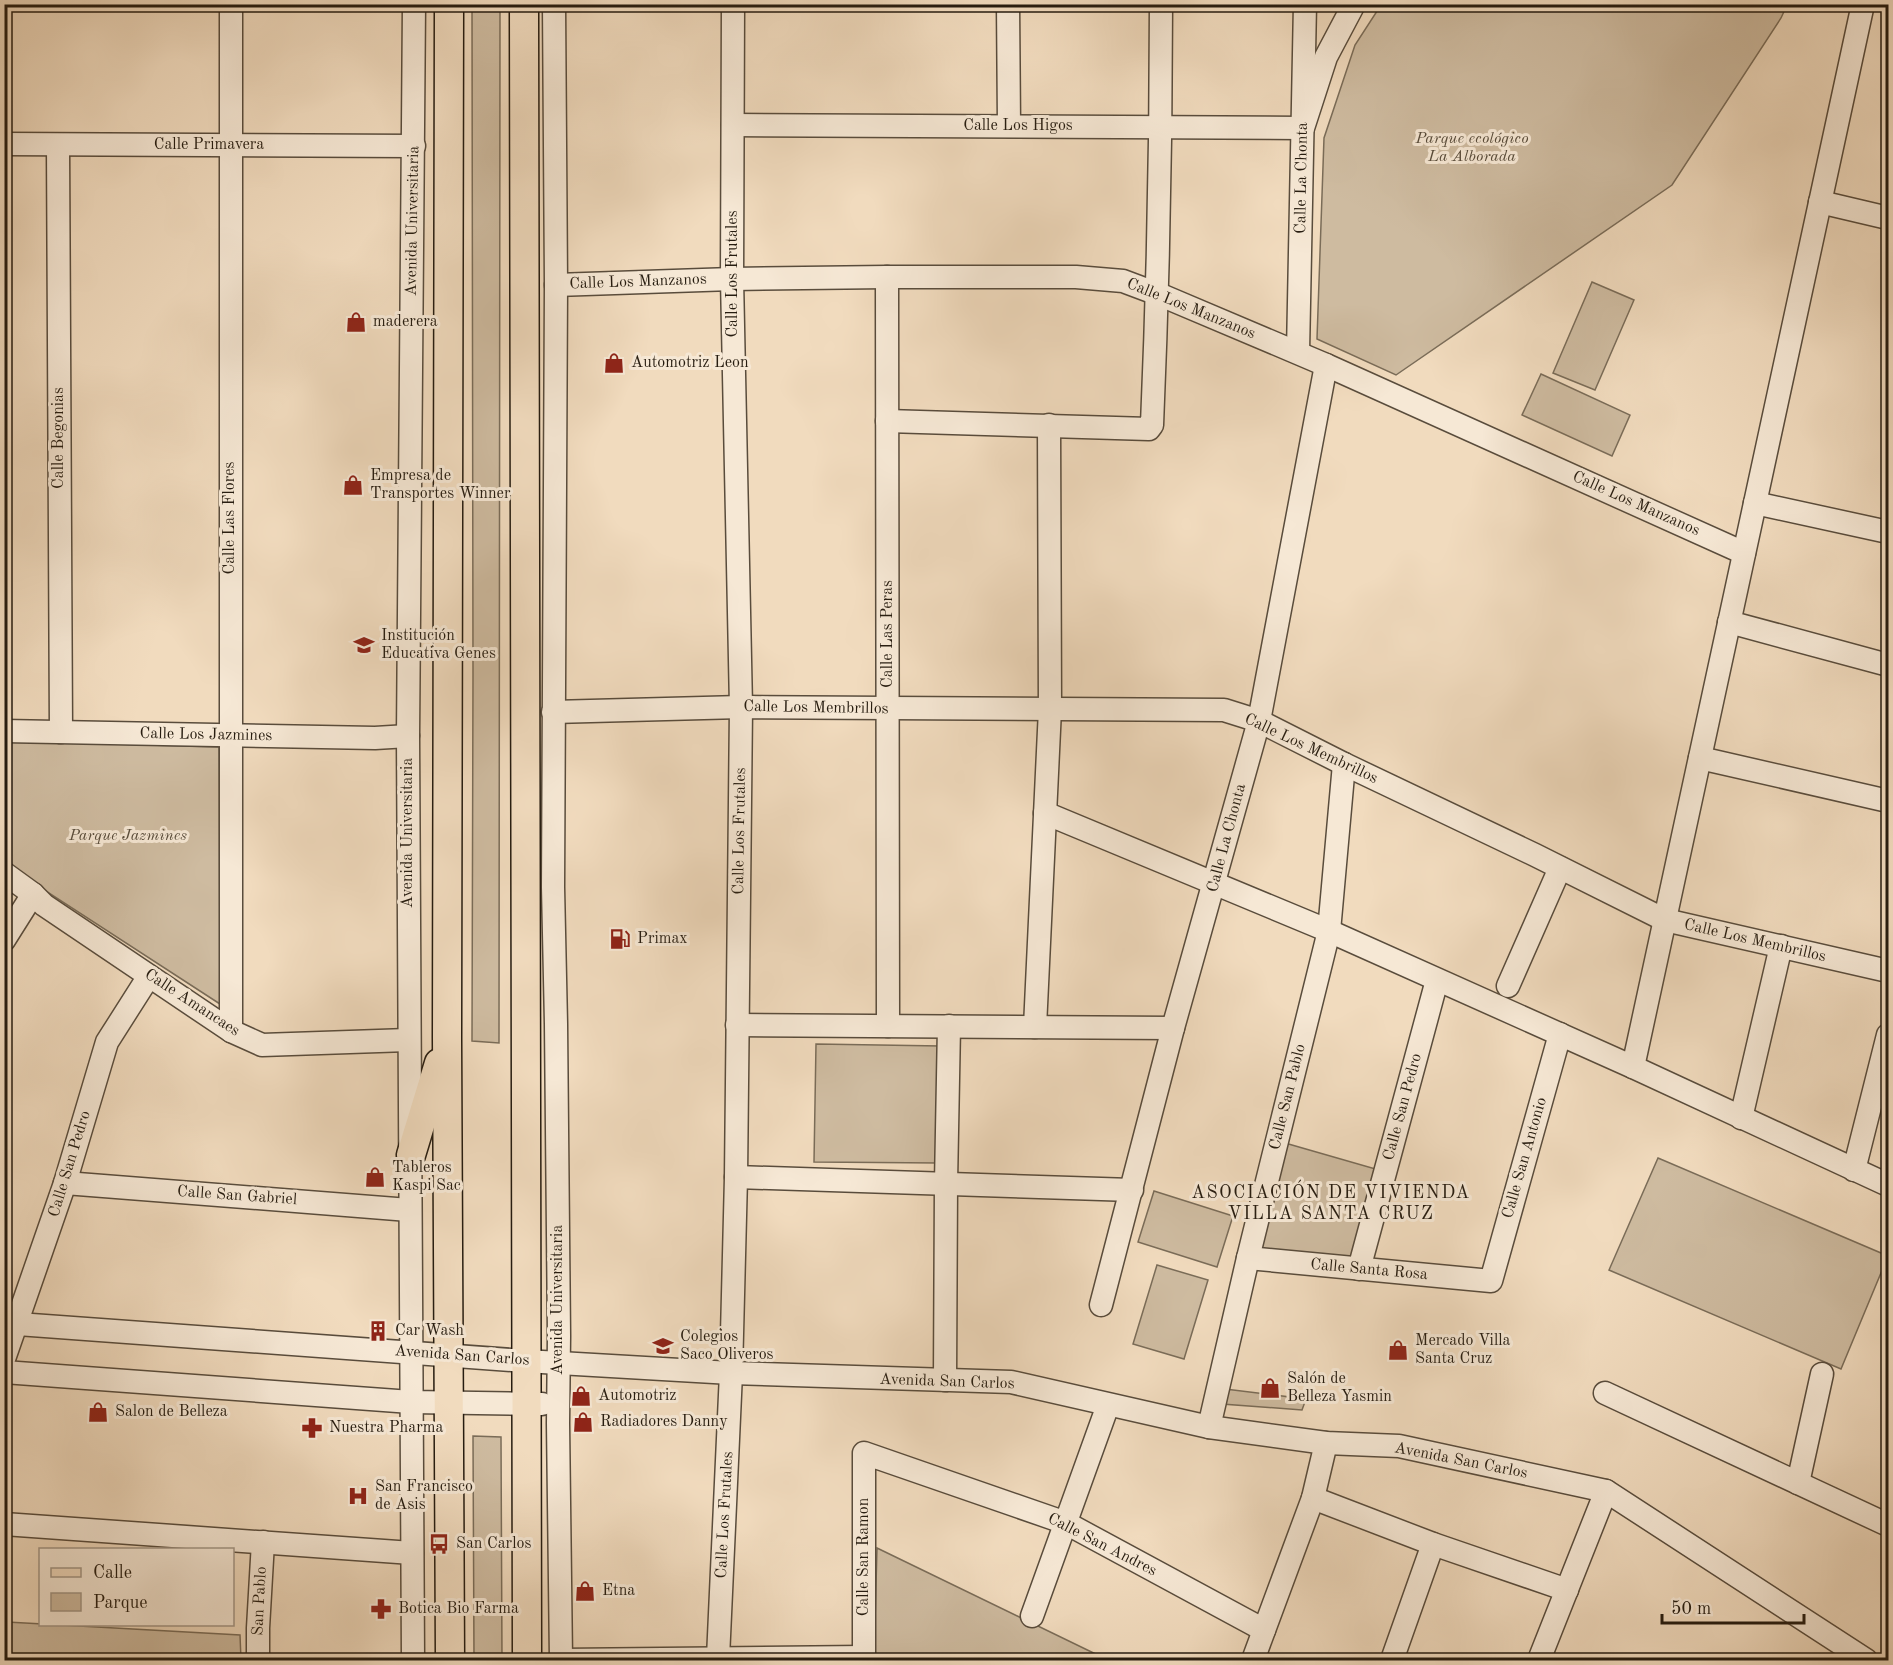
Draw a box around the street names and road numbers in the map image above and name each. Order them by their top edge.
street label: Calle Los Higos [963,118,1073,134]
street label: Calle La Chonta [1293,122,1311,234]
street label: Calle Primavera [154,137,264,153]
street label: Avenida Universitaria [404,145,422,296]
street label: Calle Los Frutales [725,210,741,338]
street label: Calle Los Manzanos [569,272,707,292]
street label: Calle Los Manzanos [1124,276,1258,342]
street label: Calle Begonias [51,387,67,489]
street label: Calle Las Flores [222,461,238,575]
street label: Calle Los Manzanos [1570,469,1702,539]
street label: Calle Las Peras [880,580,896,688]
street label: Calle Los Membrillos [743,699,889,717]
street label: Calle Los Membrillos [1242,711,1380,787]
street label: Calle Los Jazmines [139,726,273,744]
street label: Avenida Universitaria [400,758,416,908]
street label: Calle Los Frutales [731,767,749,895]
street label: Calle La Chonta [1205,782,1249,894]
street label: Calle Los Membrillos [1682,917,1828,965]
street label: Calle Amancaes [142,966,242,1040]
street label: Calle San Pablo [1267,1042,1309,1152]
street label: Calle San Pedro [1381,1052,1425,1162]
street label: Calle San Antonio [1500,1095,1550,1220]
street label: Calle San Pedro [46,1109,94,1219]
street label: Calle San Gabriel [176,1184,298,1208]
street label: Avenida Universitaria [550,1225,566,1375]
street label: Calle Santa Rosa [1310,1257,1428,1283]
street label: Avenida San Carlos [394,1343,530,1369]
street label: Avenida San Carlos [879,1372,1015,1392]
street label: Avenida San Carlos [1393,1440,1529,1482]
street label: Calle Los Frutales [714,1451,736,1579]
street label: Calle San Ramon [856,1497,872,1616]
street label: Calle San Andres [1045,1511,1159,1579]
street label: San Pablo [250,1566,270,1636]

